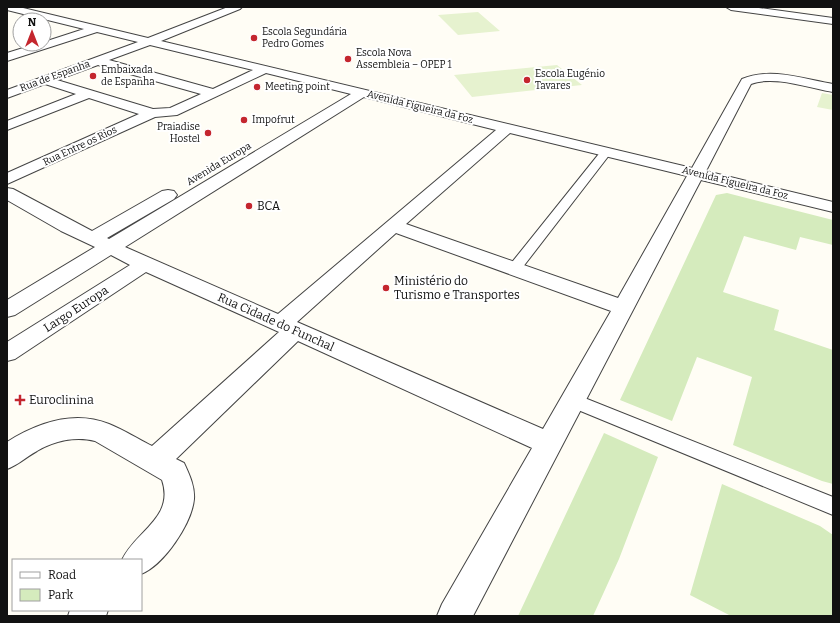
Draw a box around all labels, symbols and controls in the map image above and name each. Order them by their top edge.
north arrow [12,12,52,52]
text: N [28,16,37,29]
place label: Escola Segundária Pedro Gomes [262,26,348,50]
marker: Escola Segundária Pedro Gomes [249,33,259,43]
place label: Escola Nova Assembleia – OPEP 1 [356,47,452,71]
marker: Escola Nova Assembleia – OPEP 1 [343,54,353,64]
street label: Rua de Espanha [18,58,92,94]
place label: Embaixada de Espanha [101,64,155,88]
place label: Escola Eugénio Tavares [535,68,605,92]
marker: Embaixada de Espanha [88,71,98,81]
marker: Escola Eugénio Tavares [522,75,532,85]
place label: Meeting point [265,81,330,93]
marker: Meeting point [252,82,262,92]
street label: Avenida Figueira da Foz [366,88,474,126]
place label: Impofrut [252,114,295,126]
marker: Impofrut [239,115,249,125]
place label: Praiadise Hostel [157,121,200,145]
street label: Rua Entre os Rios [41,124,119,168]
marker: Praiadise Hostel [203,128,213,138]
street label: Avenida Europa [184,140,254,188]
street label: Avenida Figueira da Foz [681,164,789,202]
place label: BCA [257,199,281,213]
marker: BCA [244,201,254,211]
place label: Ministério do Turismo e Transportes [394,274,520,302]
street label: Largo Europa [41,283,111,335]
marker: Ministério do Turismo e Transportes [381,283,391,293]
street label: Rua Cidade do Funchal [216,290,337,354]
place label: Euroclinina [29,393,94,407]
marker: Euroclinina [14,394,26,406]
legend [12,559,142,611]
text: Road [48,568,76,582]
text: Park [48,588,74,602]

